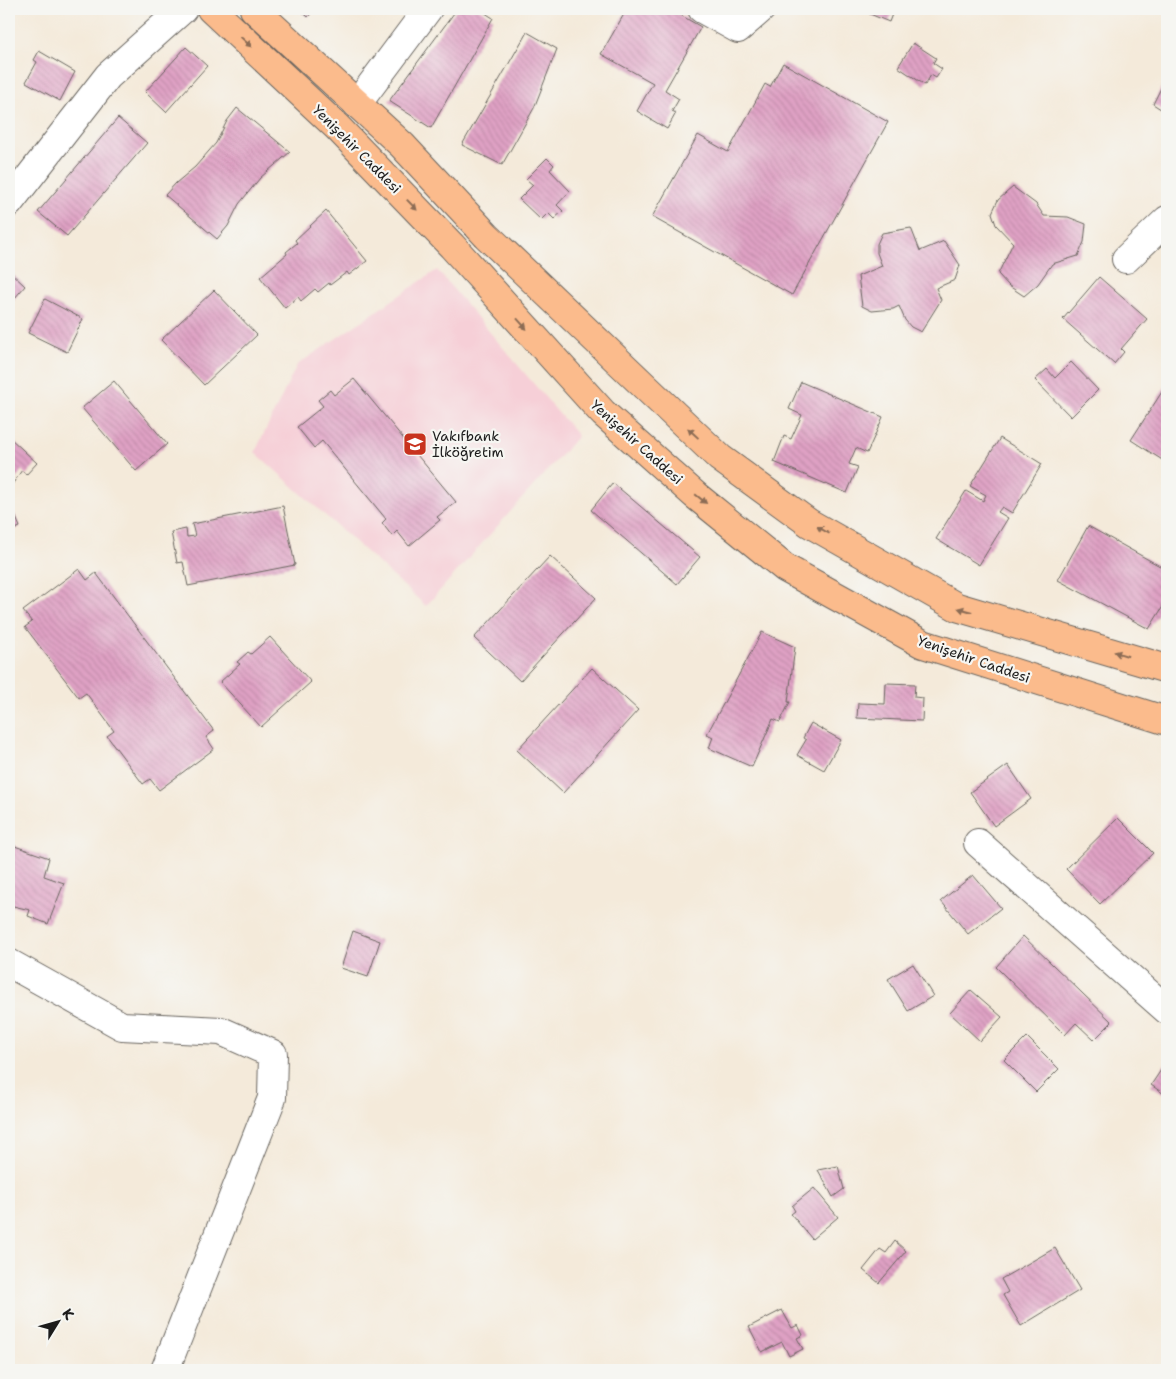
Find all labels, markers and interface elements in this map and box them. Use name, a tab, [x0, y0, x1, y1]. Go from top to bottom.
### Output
one-way arrow	[240, 36, 252, 48]
street label: Yenişehir Caddesi	[309, 101, 405, 197]
one-way arrow	[406, 199, 418, 211]
one-way arrow	[517, 318, 528, 331]
street label: Yenişehir Caddesi	[587, 396, 687, 488]
place label: Vakıfbank İlköğretim	[432, 427, 504, 461]
one-way arrow	[688, 427, 700, 439]
school or university icon: Vakıfbank İlköğretim	[402, 431, 428, 457]
one-way arrow	[694, 493, 707, 504]
one-way arrow	[816, 526, 829, 535]
one-way arrow	[957, 605, 972, 613]
street label: Yenişehir Caddesi	[915, 631, 1033, 687]
one-way arrow	[1113, 650, 1128, 658]
north arrow	[32, 1296, 82, 1346]
text: K	[58, 1305, 79, 1324]

